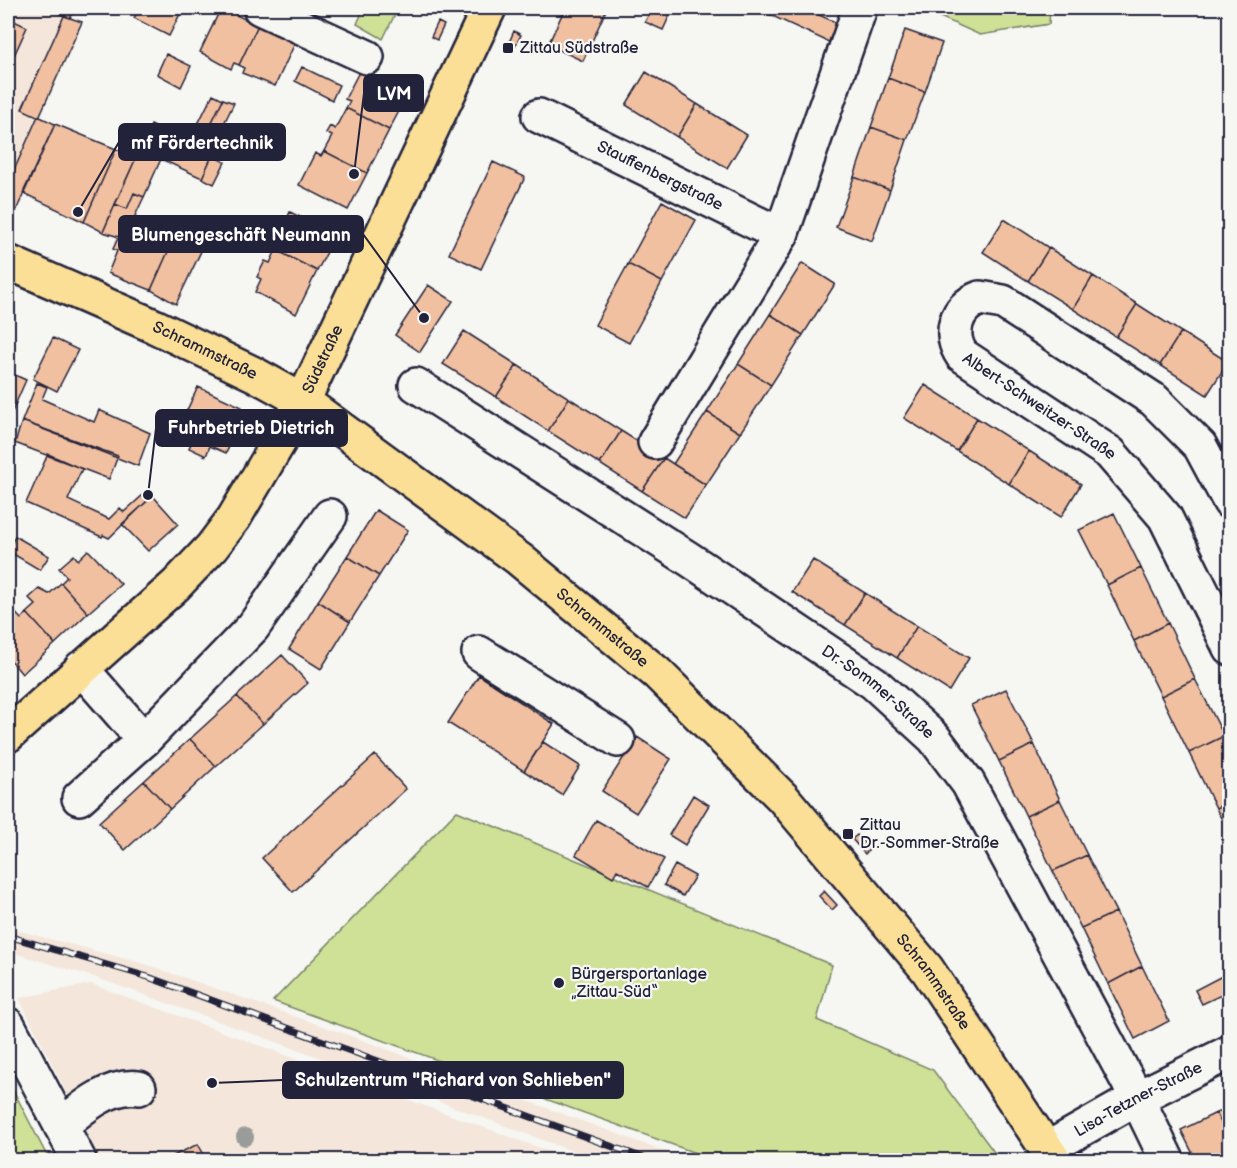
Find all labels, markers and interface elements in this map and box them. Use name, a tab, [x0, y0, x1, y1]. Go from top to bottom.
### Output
place label: Zittau Südstraße	[519, 39, 639, 58]
marker: Zittau Südstraße	[501, 41, 515, 55]
callout: LVM	[364, 75, 423, 111]
text: LVM	[376, 84, 412, 105]
callout: mf Fördertechnik	[119, 124, 285, 160]
text: mf Fördertechnik	[131, 133, 274, 154]
street label: Stauffenbergstraße	[594, 137, 727, 215]
callout: Blumengeschäft Neumann	[119, 216, 363, 252]
text: Blumengeschäft Neumann	[131, 225, 351, 246]
street label: Schrammstraße	[150, 317, 261, 384]
street label: Südstraße	[298, 321, 347, 397]
street label: Albert-Schweitzer-Straße	[959, 349, 1121, 464]
callout: Fuhrbetrieb Dietrich	[156, 410, 347, 446]
text: Fuhrbetrieb Dietrich	[168, 418, 334, 439]
street label: Schrammstraße	[552, 584, 653, 672]
street label: Dr.-Sommer-Straße	[818, 641, 938, 743]
place label: Zittau Dr.-Sommer-Straße	[859, 816, 999, 853]
marker: Zittau Dr.-Sommer-Straße	[841, 827, 855, 841]
street label: Schrammstraße	[892, 930, 974, 1034]
place label: Bürgersportanlage „Zittau-Süd“	[571, 965, 707, 1002]
marker: Bürgersportanlage „Zittau-Süd“	[552, 976, 566, 990]
street label: Lisa-Tetzner-Straße	[1071, 1058, 1206, 1141]
callout: Schulzentrum "Richard von Schlieben"	[283, 1062, 623, 1098]
text: Schulzentrum "Richard von Schlieben"	[295, 1070, 611, 1091]

